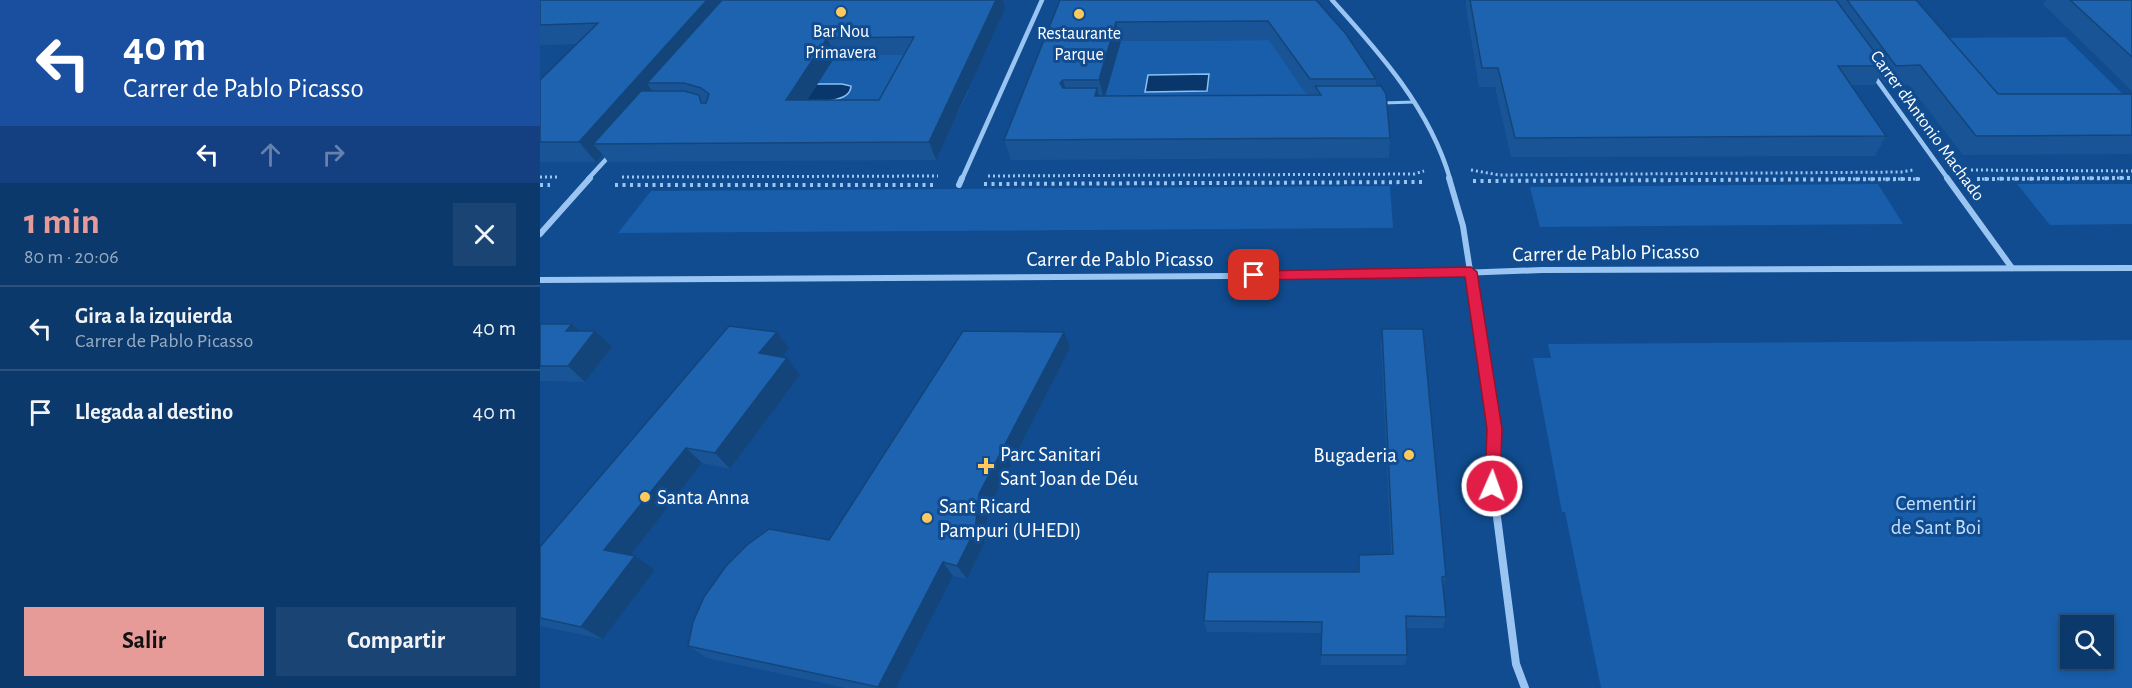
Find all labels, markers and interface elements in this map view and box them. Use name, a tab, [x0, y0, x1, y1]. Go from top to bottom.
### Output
marker: Bar Nou Primavera	[834, 5, 848, 19]
marker: Restaurante Parque	[1072, 7, 1086, 21]
place label: Bar Nou Primavera	[805, 23, 877, 62]
icon: left	[24, 24, 102, 102]
place label: Restaurante Parque	[1037, 25, 1121, 64]
text: 40 m	[123, 26, 206, 68]
street label: Carrer d'Antonio Machado	[1867, 48, 1988, 205]
text: Carrer de Pablo Picasso	[123, 75, 364, 102]
icon: left	[191, 138, 224, 171]
icon: ahead	[254, 138, 287, 171]
icon: right	[317, 138, 350, 171]
button: close	[453, 203, 516, 266]
text: 1 min	[24, 204, 100, 240]
street label: Carrer de Pablo Picasso	[1512, 241, 1700, 265]
text: 80 m · 20:06	[24, 247, 119, 267]
street label: Carrer de Pablo Picasso	[1026, 249, 1214, 270]
pin	[1228, 249, 1279, 300]
icon: arrive	[1237, 258, 1270, 291]
text: Gira a la izquierda	[75, 305, 233, 327]
icon: left	[24, 312, 57, 345]
text: 40 m	[473, 317, 516, 339]
text: Carrer de Pablo Picasso	[75, 331, 253, 351]
icon: arrive	[24, 396, 57, 429]
text: Llegada al destino	[75, 401, 233, 423]
text: 40 m	[473, 401, 516, 423]
place label: Parc Sanitari Sant Joan de Déu	[1000, 444, 1138, 489]
place label: Bugaderia	[1313, 445, 1397, 466]
marker: Bugaderia	[1402, 448, 1416, 462]
position arrow	[1460, 454, 1524, 518]
marker: Parc Sanitari Sant Joan de Déu	[977, 457, 995, 475]
place label: Santa Anna	[657, 487, 750, 508]
marker: Santa Anna	[638, 490, 652, 504]
park label: Cementiri de Sant Boi	[1891, 493, 1981, 538]
place label: Sant Ricard Pampuri (UHEDI)	[939, 496, 1082, 541]
marker: Sant Ricard Pampuri (UHEDI)	[920, 511, 934, 525]
button: Salir	[24, 607, 264, 676]
button: Compartir	[276, 607, 516, 676]
map controls	[2060, 615, 2114, 669]
button: search	[2060, 615, 2114, 669]

